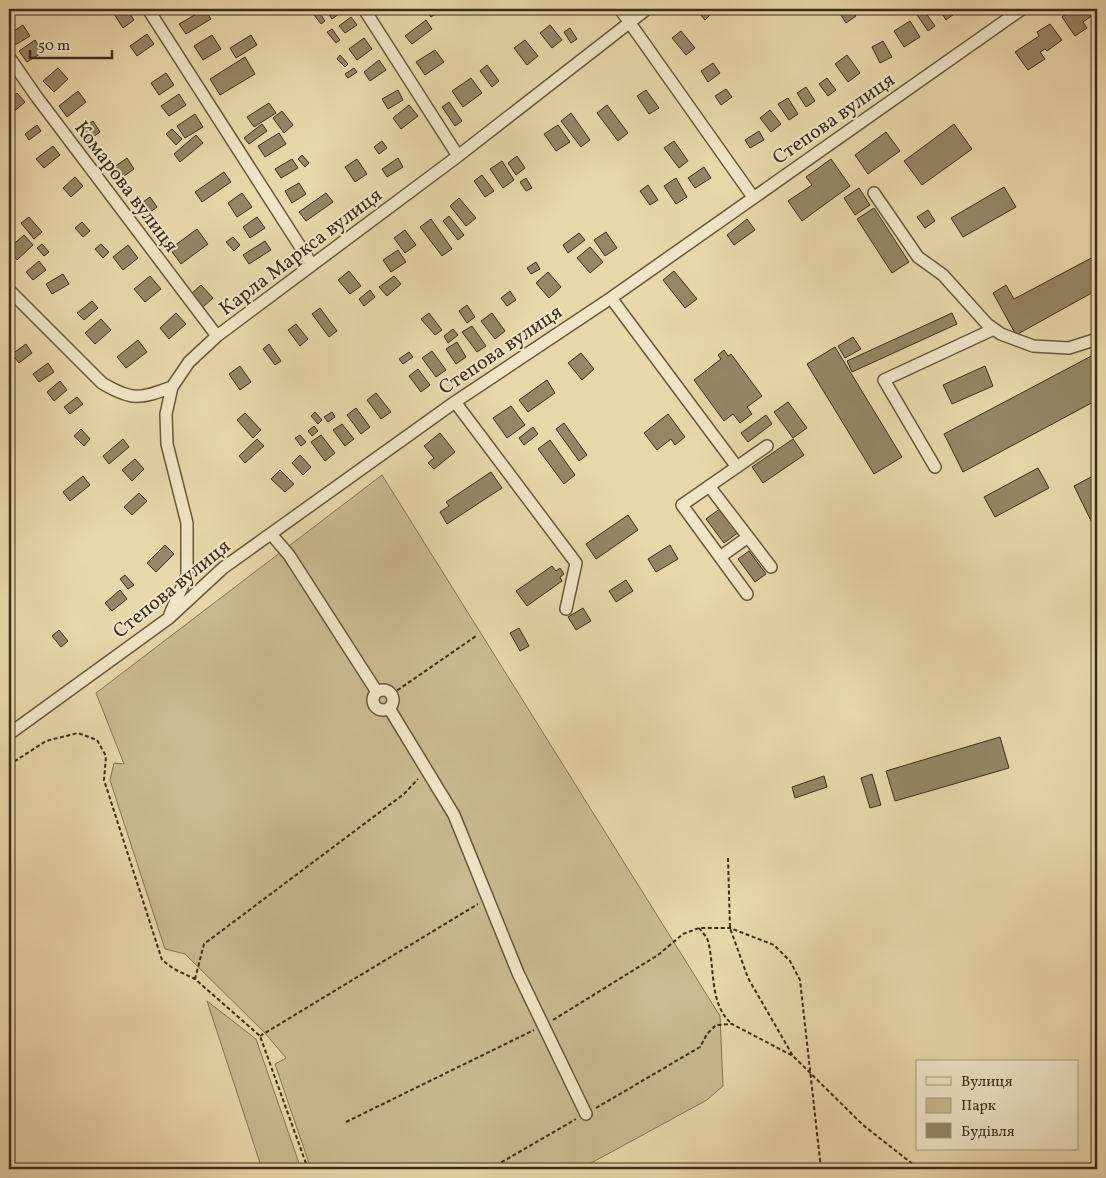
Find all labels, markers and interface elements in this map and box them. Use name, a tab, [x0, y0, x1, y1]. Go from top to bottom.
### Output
scale bar	[30, 28, 112, 60]
text: 50 m	[38, 36, 70, 57]
street label: Степова вулиця	[767, 67, 901, 172]
street label: Комарова вулиця	[67, 116, 184, 259]
street label: Карла Маркса вулиця	[214, 182, 388, 323]
street label: Степова вулиця	[434, 299, 569, 402]
street label: Степова вулиця	[108, 533, 237, 646]
legend	[916, 1060, 1078, 1150]
text: Вулиця	[961, 1072, 1013, 1093]
text: Парк	[961, 1096, 996, 1117]
text: Будівля	[961, 1122, 1015, 1143]

